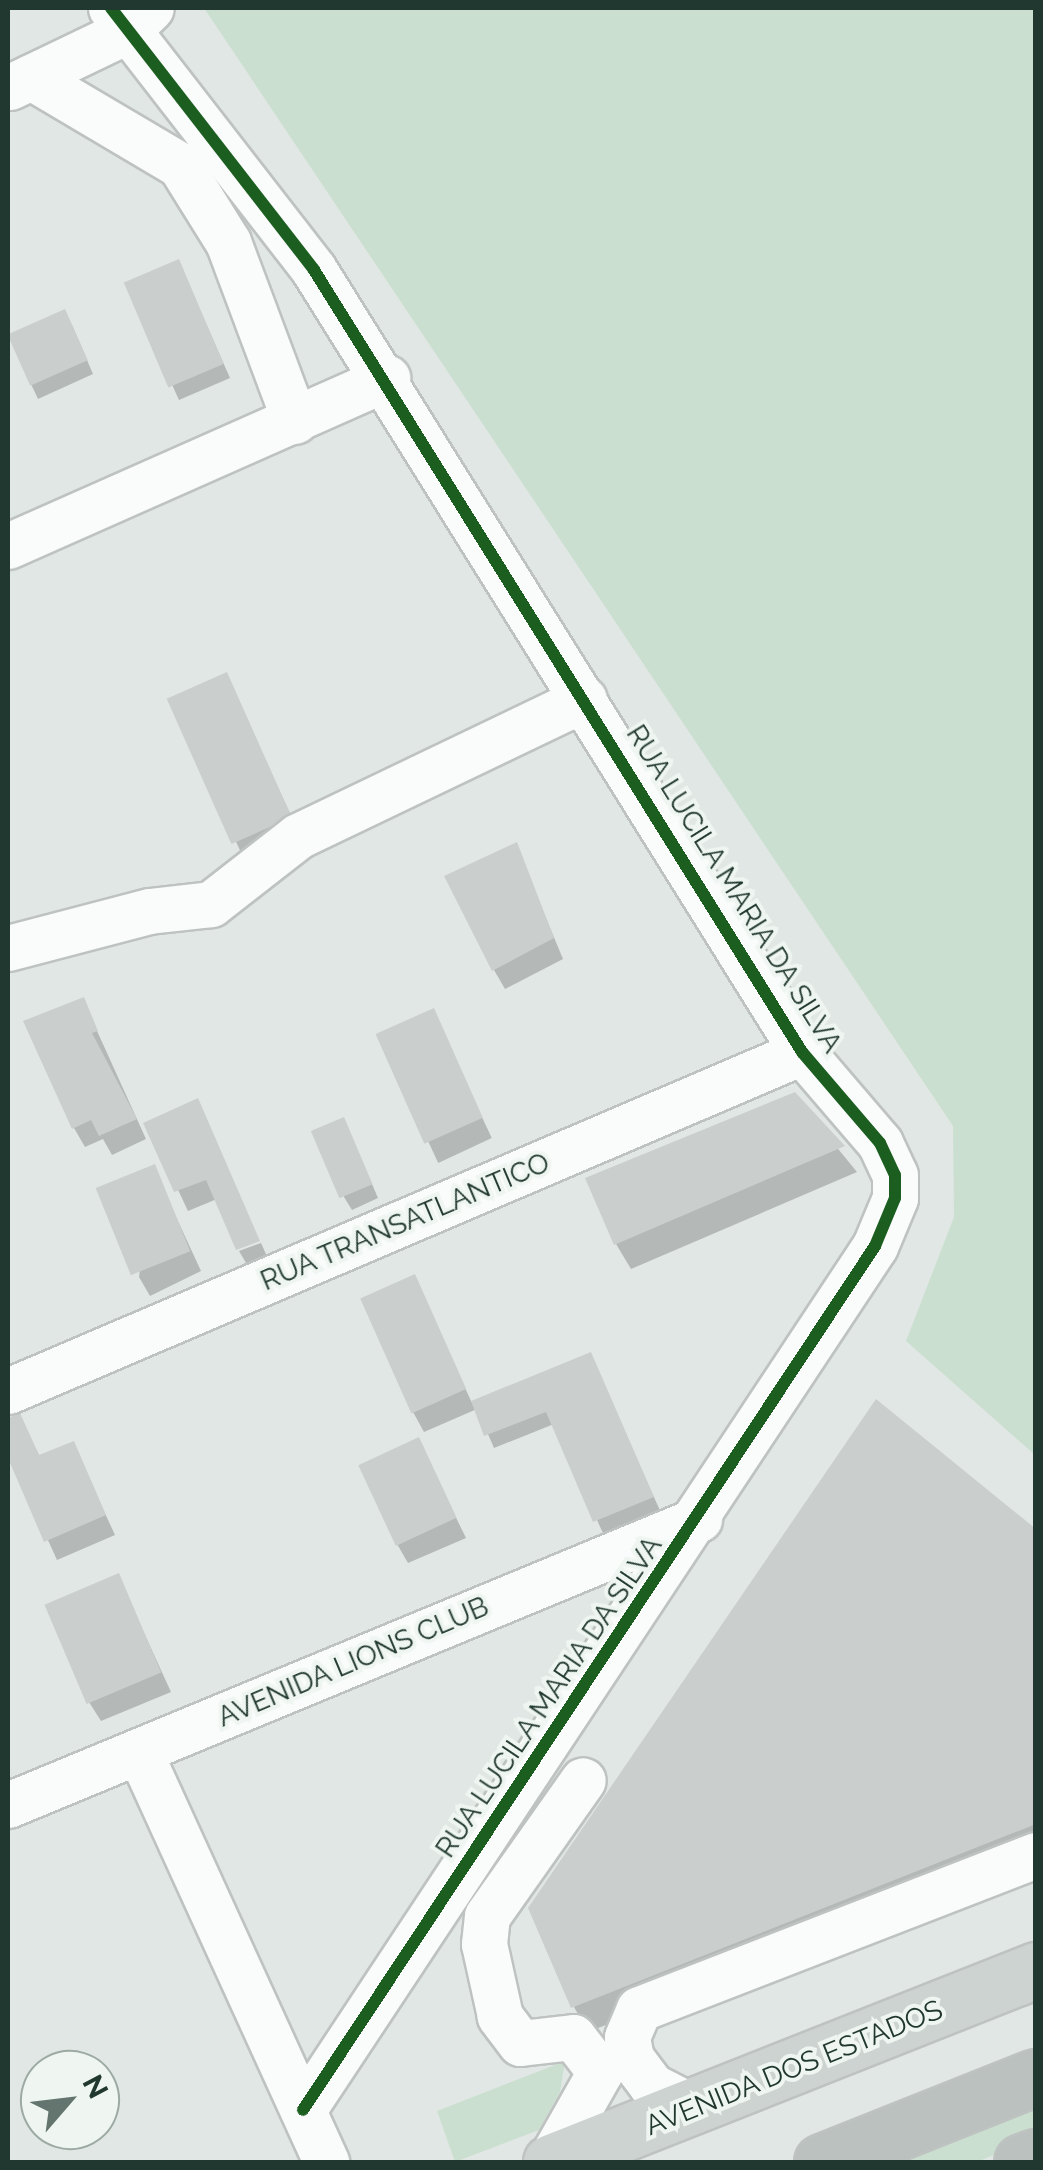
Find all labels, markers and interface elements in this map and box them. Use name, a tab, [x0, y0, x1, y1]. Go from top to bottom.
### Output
street label: RUA LUCILA MARIA DA SILVA	[618, 717, 850, 1061]
street label: RUA TRANSATLANTICO	[255, 1146, 555, 1298]
street label: RUA LUCILA MARIA DA SILVA	[428, 1529, 670, 1865]
street label: AVENIDA LIONS CLUB	[212, 1590, 494, 1734]
street label: AVENIDA DOS ESTADOS	[640, 1993, 948, 2143]
north arrow	[20, 2050, 120, 2150]
text: N	[76, 2069, 115, 2104]

